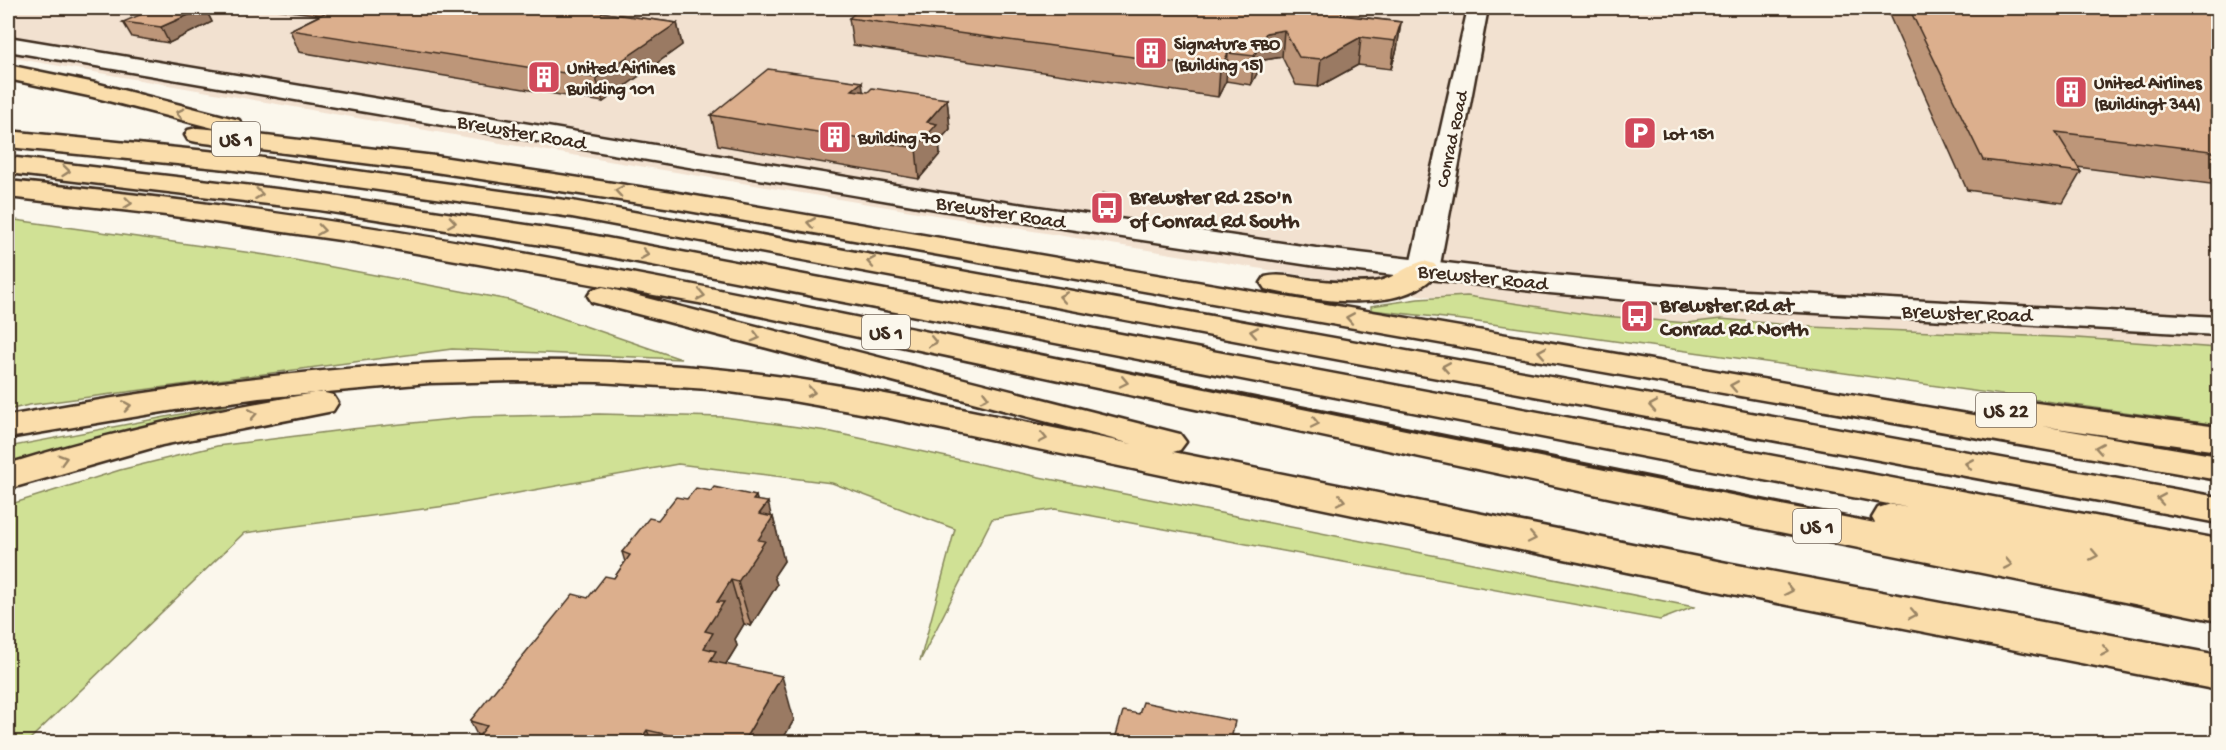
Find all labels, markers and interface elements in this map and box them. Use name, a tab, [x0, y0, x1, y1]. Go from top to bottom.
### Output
building icon: Signature FBO (Building 15)	[1133, 35, 1169, 71]
place label: Signature FBO (Building 15)	[1174, 35, 1280, 77]
building icon: United Airlines Building 101	[526, 59, 562, 95]
place label: United Airlines Building 101	[566, 59, 676, 101]
building icon: United Airlines (Buildingt 344)	[2053, 74, 2089, 110]
place label: United Airlines (Buildingt 344)	[2094, 74, 2203, 116]
street label: Conrad Road	[1433, 88, 1474, 190]
one-way arrow	[176, 108, 186, 120]
street label: Brewster Road	[454, 111, 590, 158]
parking icon: Lot 151	[1622, 115, 1658, 151]
building icon: Building 70	[817, 119, 853, 155]
road number: US 1	[212, 122, 260, 156]
place label: Lot 151	[1663, 125, 1715, 146]
place label: Building 70	[857, 129, 941, 150]
one-way arrow	[61, 164, 70, 177]
one-way arrow	[614, 185, 623, 197]
place label: Brewster Rd 250'n of Conrad Rd South	[1129, 187, 1300, 236]
one-way arrow	[255, 188, 264, 200]
bus stop icon: Brewster Rd 250'n of Conrad Rd South	[1089, 190, 1125, 226]
street label: Brewster Road	[933, 192, 1069, 237]
one-way arrow	[124, 196, 133, 209]
one-way arrow	[448, 215, 457, 227]
one-way arrow	[806, 217, 816, 230]
one-way arrow	[317, 223, 326, 235]
one-way arrow	[639, 247, 649, 260]
one-way arrow	[866, 256, 876, 269]
street label: Brewster Road	[1415, 260, 1551, 299]
one-way arrow	[695, 288, 705, 301]
one-way arrow	[1058, 291, 1068, 304]
place label: Brewster Rd at Conrad Rd North	[1659, 295, 1810, 344]
bus stop icon: Brewster Rd at Conrad Rd North	[1619, 298, 1655, 334]
street label: Brewster Road	[1900, 301, 2034, 330]
one-way arrow	[1346, 312, 1356, 325]
road number: US 1	[862, 315, 910, 349]
one-way arrow	[1250, 326, 1260, 339]
one-way arrow	[751, 329, 761, 342]
one-way arrow	[928, 335, 938, 348]
one-way arrow	[1538, 346, 1548, 359]
one-way arrow	[1442, 362, 1451, 374]
one-way arrow	[1118, 375, 1128, 388]
one-way arrow	[1730, 380, 1740, 393]
one-way arrow	[805, 385, 815, 398]
one-way arrow	[980, 389, 990, 402]
road number: US 22	[1976, 393, 2036, 427]
one-way arrow	[1649, 400, 1658, 412]
one-way arrow	[123, 401, 132, 413]
one-way arrow	[248, 409, 258, 421]
one-way arrow	[1309, 415, 1319, 428]
one-way arrow	[1038, 431, 1048, 444]
one-way arrow	[2094, 442, 2104, 455]
one-way arrow	[57, 454, 68, 466]
one-way arrow	[1965, 458, 1975, 471]
one-way arrow	[1336, 492, 1346, 505]
one-way arrow	[2156, 493, 2166, 506]
road number: US 1	[1793, 509, 1841, 543]
one-way arrow	[1527, 531, 1537, 544]
one-way arrow	[2089, 548, 2099, 561]
one-way arrow	[2003, 557, 2013, 570]
one-way arrow	[1784, 583, 1794, 596]
one-way arrow	[1908, 607, 1918, 620]
one-way arrow	[2099, 644, 2109, 657]

